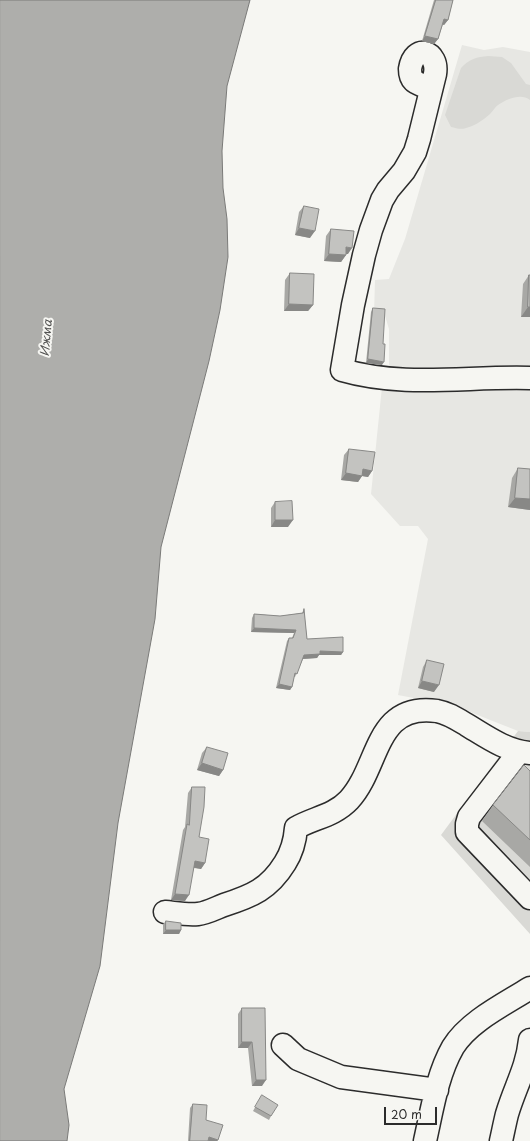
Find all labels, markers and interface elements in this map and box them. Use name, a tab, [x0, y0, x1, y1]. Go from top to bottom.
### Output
water label: Ижма	[38, 319, 56, 357]
scale bar	[386, 1099, 439, 1125]
text: 20 m	[391, 1105, 422, 1123]

